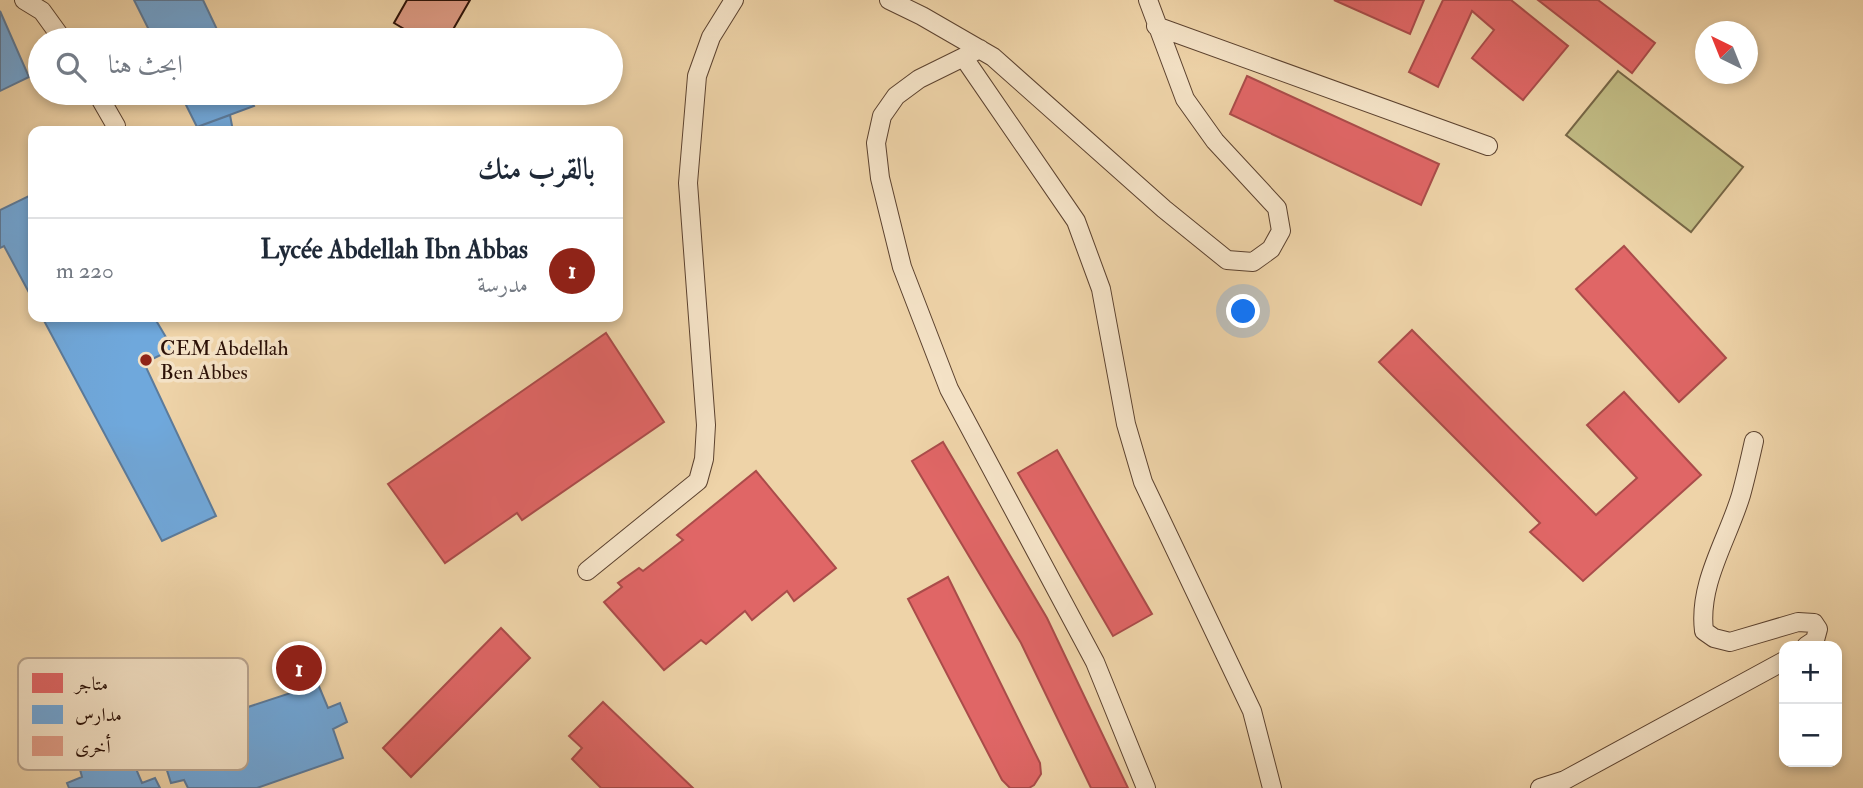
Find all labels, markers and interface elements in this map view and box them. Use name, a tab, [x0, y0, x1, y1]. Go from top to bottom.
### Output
north arrow	[1695, 21, 1758, 84]
search box	[28, 28, 623, 105]
icon: search	[52, 48, 90, 86]
text: ابحث هنا	[108, 49, 183, 81]
text: بالقرب منك	[478, 151, 595, 188]
text: Lycée Abdellah Ibn Abbas	[260, 234, 528, 266]
text: 220 m	[56, 256, 114, 285]
text: 1	[568, 256, 576, 285]
text: مدرسة	[477, 270, 528, 299]
your location	[1226, 294, 1260, 328]
place label: CEM Abdellah Ben Abbes	[160, 335, 288, 386]
marker: CEM Abdellah Ben Abbes	[138, 352, 154, 368]
map controls	[1779, 641, 1842, 767]
button: +	[1779, 641, 1842, 704]
pin: 1	[276, 642, 322, 694]
legend	[18, 658, 248, 770]
text: متاجر	[73, 672, 108, 696]
text: مدارس	[75, 703, 122, 727]
button: −	[1779, 704, 1842, 767]
text: أخرى	[75, 734, 111, 759]

